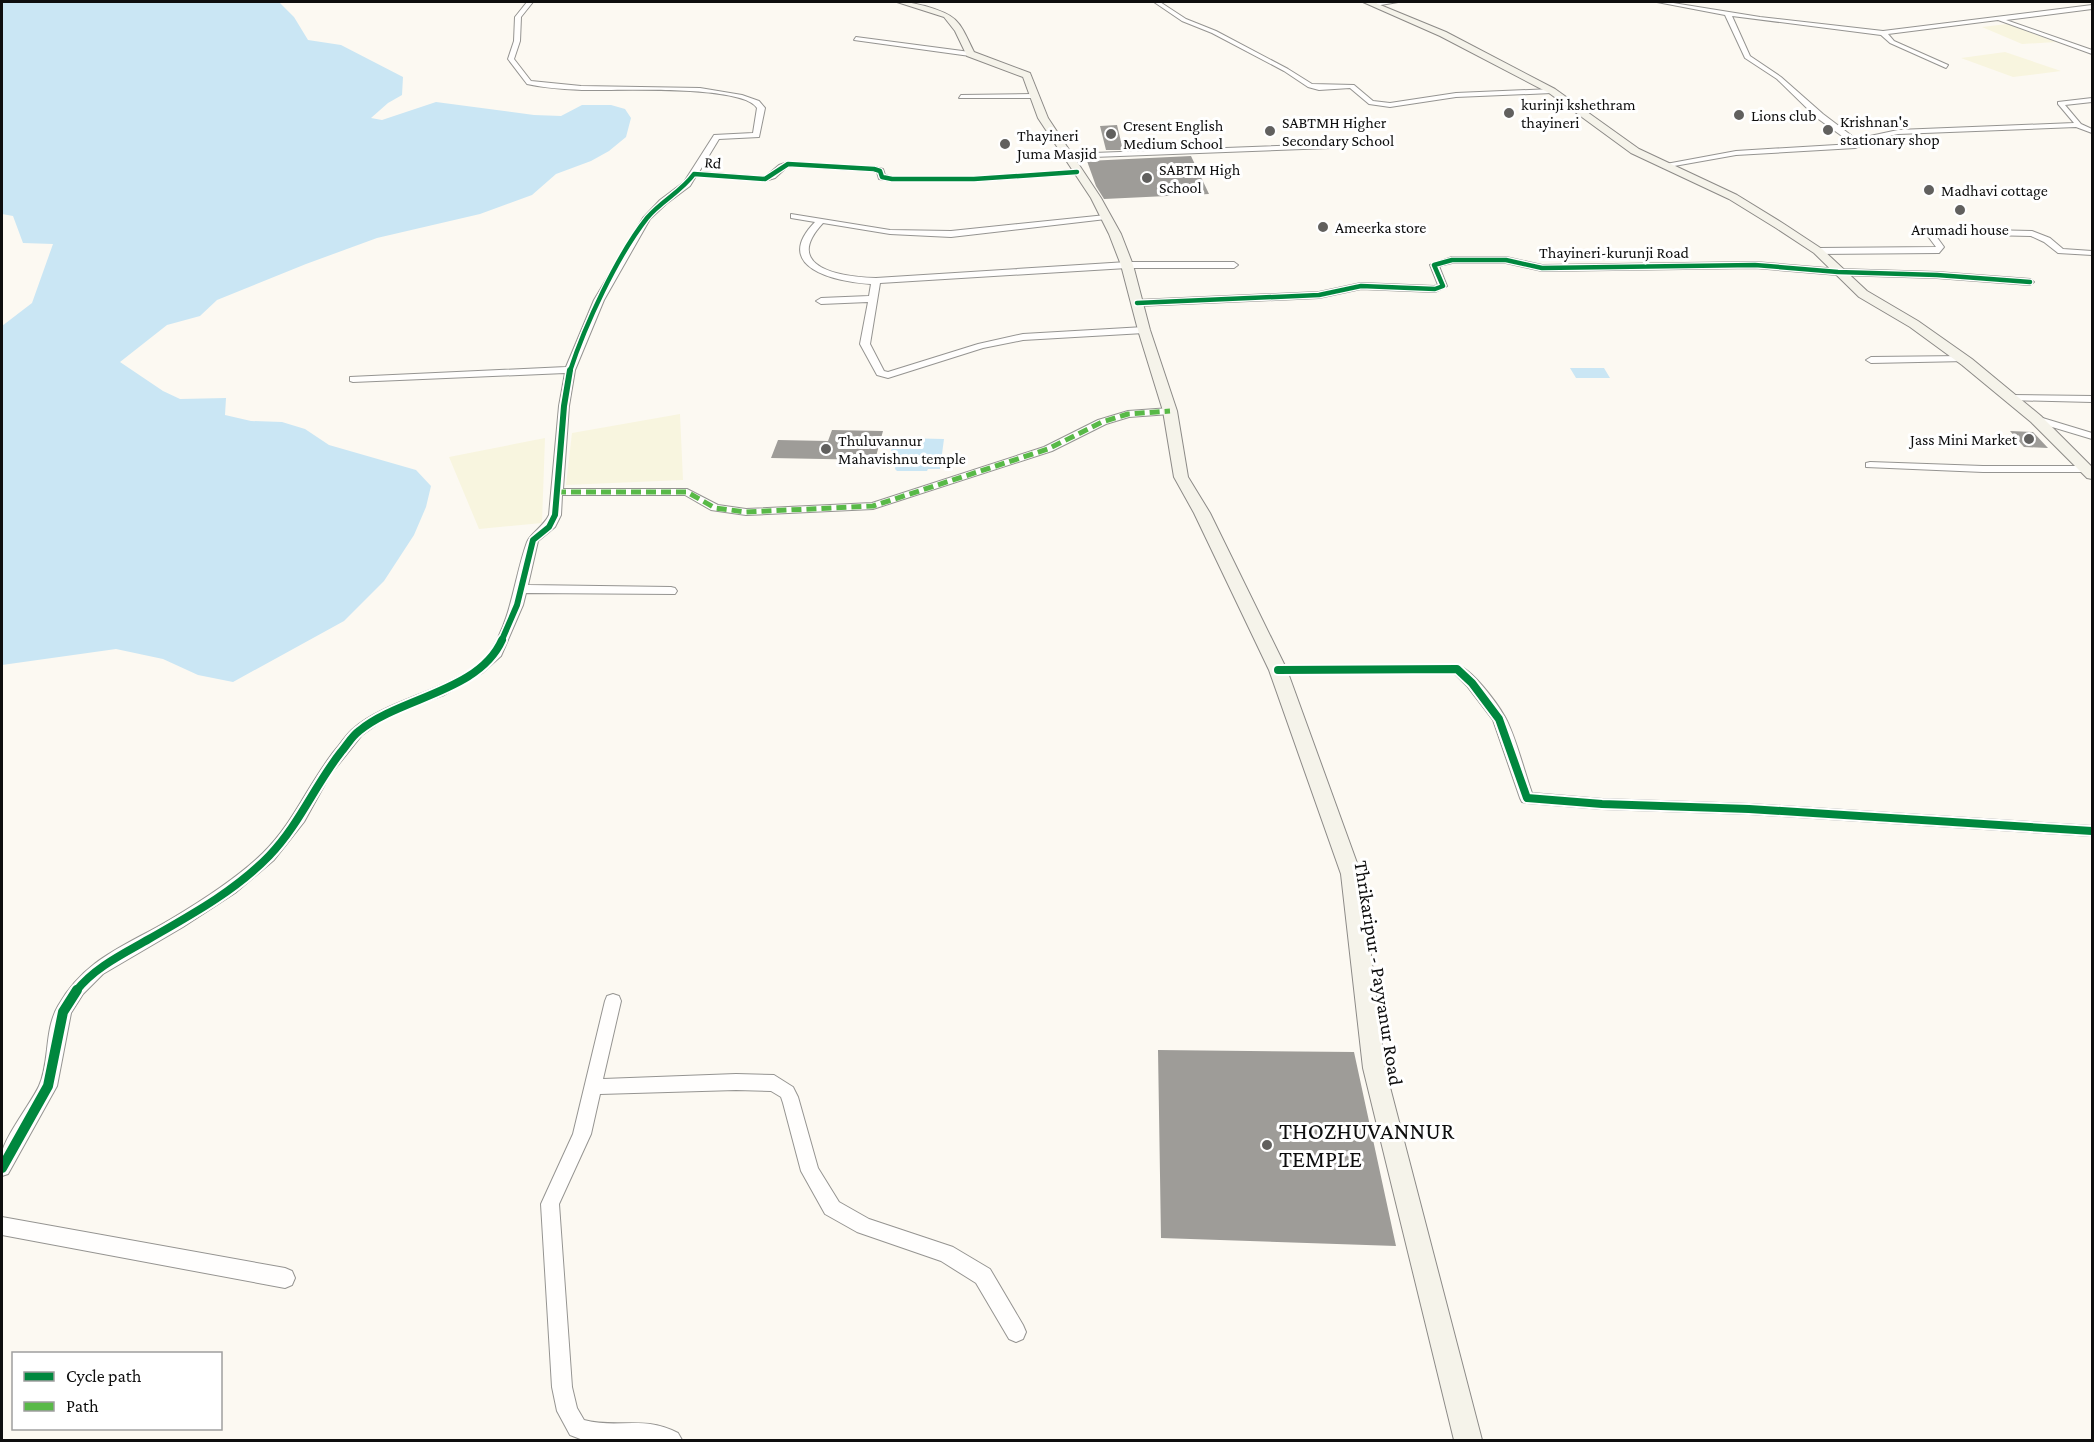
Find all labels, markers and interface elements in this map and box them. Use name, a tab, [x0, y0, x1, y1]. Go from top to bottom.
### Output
place label: kurinji kshethram thayineri	[1521, 96, 1636, 132]
marker: kurinji kshethram thayineri	[1502, 106, 1516, 120]
place label: Lions club	[1751, 107, 1816, 124]
marker: Lions club	[1732, 108, 1746, 122]
place label: Krishnan's stationary shop	[1840, 113, 1940, 149]
place label: SABTMH Higher Secondary School	[1282, 114, 1394, 150]
place label: Cresent English Medium School	[1123, 117, 1224, 152]
marker: Krishnan's stationary shop	[1821, 123, 1835, 137]
marker: SABTMH Higher Secondary School	[1263, 124, 1277, 138]
place label: Thayineri Juma Masjid	[1015, 127, 1098, 163]
marker: Cresent English Medium School	[1104, 127, 1118, 141]
marker: Thayineri Juma Masjid	[998, 137, 1012, 151]
street label: Rd	[704, 153, 723, 172]
place label: SABTM High School	[1159, 161, 1241, 196]
marker: SABTM High School	[1140, 171, 1154, 185]
place label: Madhavi cottage	[1941, 182, 2048, 200]
marker: Madhavi cottage	[1922, 183, 1936, 197]
marker: Arumadi house	[1953, 203, 1967, 217]
place label: Ameerka store	[1335, 219, 1426, 236]
marker: Ameerka store	[1316, 220, 1330, 234]
place label: Arumadi house	[1911, 221, 2009, 238]
street label: Thayineri-kurunji Road	[1539, 244, 1690, 262]
place label: Jass Mini Market	[1908, 431, 2018, 449]
place label: Thuluvannur Mahavishnu temple	[838, 432, 966, 468]
marker: Jass Mini Market	[2022, 432, 2036, 446]
marker: Thuluvannur Mahavishnu temple	[819, 442, 833, 456]
street label: Thrikaripur - Payyanur Road	[1349, 859, 1408, 1088]
place label: THOZHUVANNUR TEMPLE	[1279, 1117, 1455, 1172]
marker: THOZHUVANNUR TEMPLE	[1260, 1138, 1274, 1152]
legend	[12, 1352, 222, 1430]
text: Cycle path	[66, 1366, 142, 1386]
text: Path	[66, 1396, 99, 1416]

